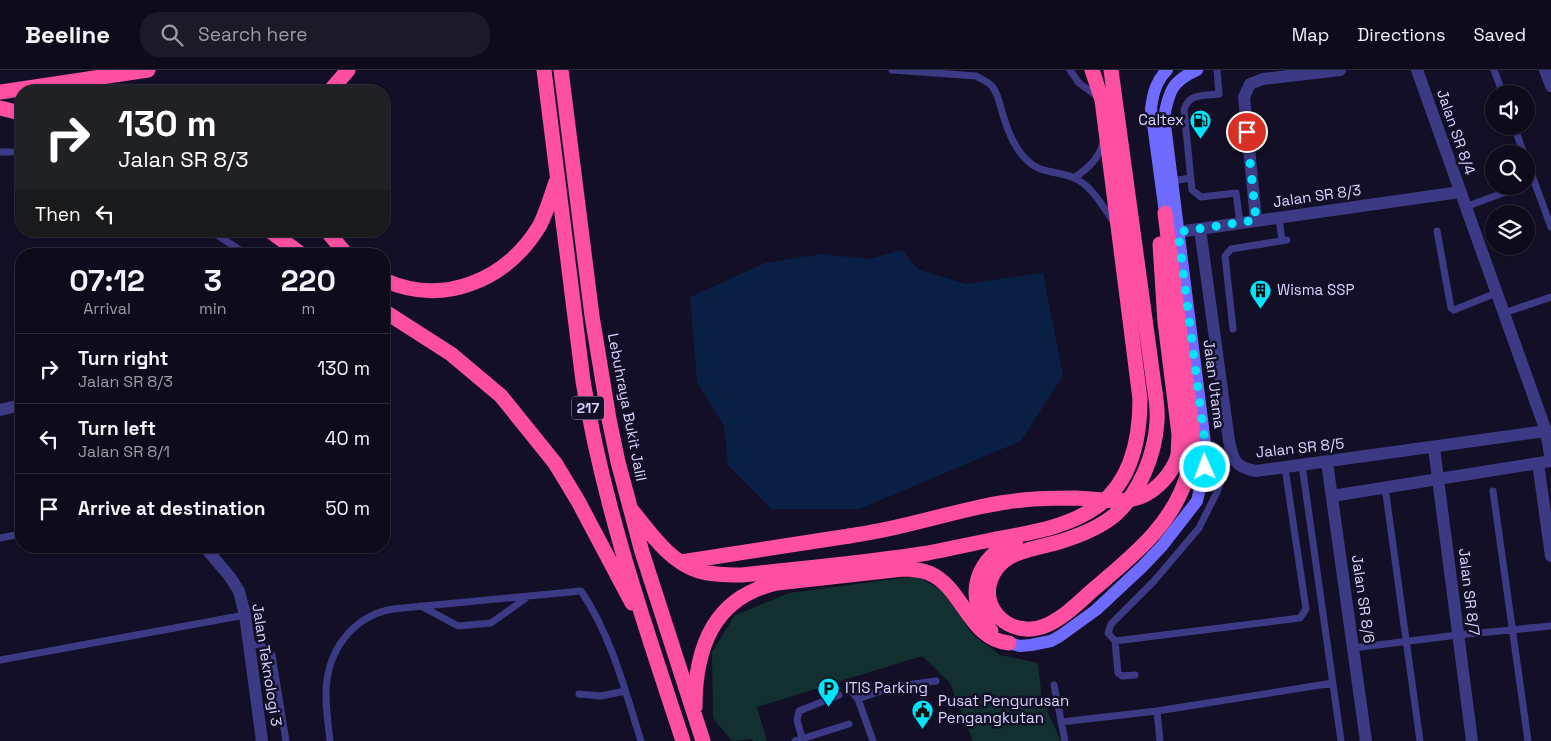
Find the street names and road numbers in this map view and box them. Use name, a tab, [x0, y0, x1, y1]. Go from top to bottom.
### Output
street label: Jalan SR 8/4	[1433, 87, 1480, 177]
street label: Jalan SR 8/3	[1272, 180, 1362, 211]
street label: Lebuhraya Bukit Jalil	[604, 331, 651, 483]
street label: Jalan Utama	[1200, 338, 1229, 430]
road number: 217	[572, 396, 604, 419]
street label: Jalan SR 8/5	[1255, 433, 1345, 462]
street label: Jalan SR 8/7	[1455, 547, 1484, 637]
street label: Jalan SR 8/6	[1348, 553, 1379, 644]
street label: Jalan Teknologi 3	[248, 602, 287, 728]

